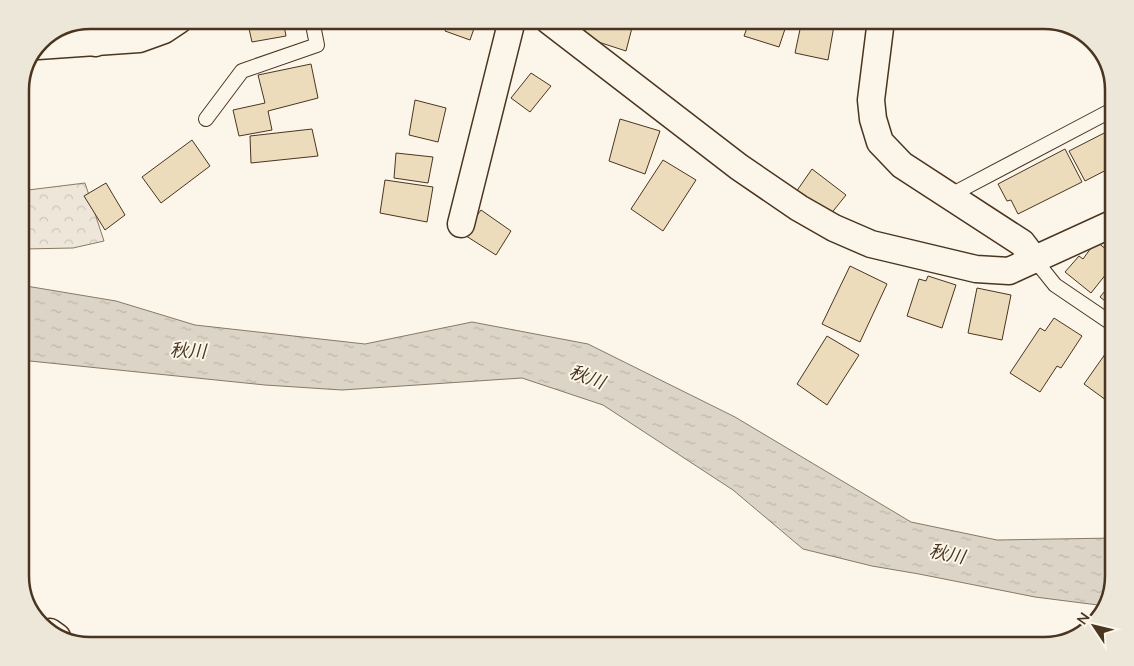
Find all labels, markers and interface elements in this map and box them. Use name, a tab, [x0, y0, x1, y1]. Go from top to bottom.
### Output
water label: 秋川	[170, 338, 208, 362]
water label: 秋川	[567, 360, 610, 393]
water label: 秋川	[927, 539, 969, 568]
north arrow	[1069, 601, 1119, 651]
text: N	[1073, 609, 1093, 628]

